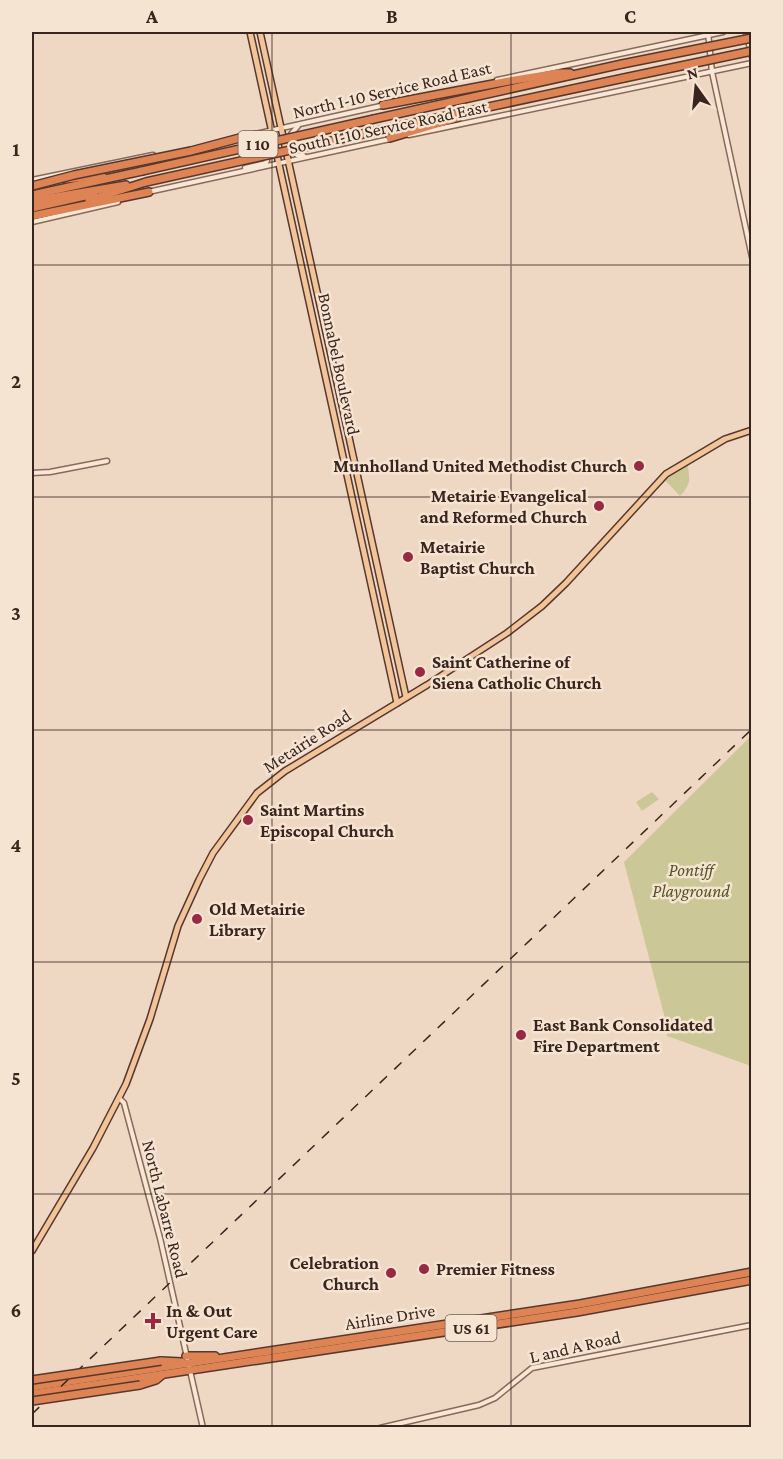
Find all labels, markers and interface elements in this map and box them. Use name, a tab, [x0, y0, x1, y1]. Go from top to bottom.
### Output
text: A	[145, 5, 159, 27]
text: B	[386, 5, 398, 27]
text: C	[624, 5, 636, 27]
street label: North I-10 Service Road East	[291, 57, 494, 123]
north arrow	[666, 57, 726, 117]
text: N	[685, 63, 700, 83]
street label: South I-10 Service Road East	[287, 96, 490, 158]
road number: I 10	[238, 131, 278, 157]
text: 1	[12, 138, 20, 160]
street label: Bonnabel Boulevard	[314, 291, 364, 437]
text: 2	[11, 370, 21, 392]
place label: Munholland United Methodist Church	[333, 456, 628, 476]
marker: Munholland United Methodist Church	[632, 459, 646, 473]
place label: Metairie Evangelical and Reformed Church	[420, 486, 588, 527]
marker: Metairie Evangelical and Reformed Church	[592, 499, 606, 513]
place label: Metairie Baptist Church	[420, 537, 535, 578]
marker: Metairie Baptist Church	[401, 550, 415, 564]
text: 3	[11, 602, 21, 624]
place label: Saint Catherine of Siena Catholic Church	[432, 652, 602, 693]
marker: Saint Catherine of Siena Catholic Church	[413, 665, 427, 679]
street label: Metairie Road	[259, 705, 355, 777]
place label: Saint Martins Episcopal Church	[260, 800, 395, 841]
marker: Saint Martins Episcopal Church	[241, 813, 255, 827]
text: 4	[11, 834, 22, 856]
park label: Pontiff Playground	[652, 860, 730, 901]
place label: Old Metairie Library	[209, 899, 305, 940]
marker: Old Metairie Library	[190, 912, 204, 926]
place label: East Bank Consolidated Fire Department	[533, 1015, 713, 1056]
marker: East Bank Consolidated Fire Department	[514, 1028, 528, 1042]
text: 5	[11, 1067, 21, 1089]
street label: North Labarre Road	[138, 1138, 192, 1280]
place label: Celebration Church	[289, 1253, 380, 1294]
place label: Premier Fitness	[436, 1259, 555, 1279]
marker: Premier Fitness	[417, 1262, 431, 1276]
marker: Celebration Church	[384, 1266, 398, 1280]
text: 6	[11, 1299, 21, 1321]
street label: Airline Drive	[344, 1300, 436, 1334]
place label: In & Out Urgent Care	[166, 1301, 258, 1342]
marker: In & Out Urgent Care	[144, 1312, 162, 1330]
road number: US 61	[446, 1315, 496, 1341]
street label: L and A Road	[527, 1327, 623, 1367]

